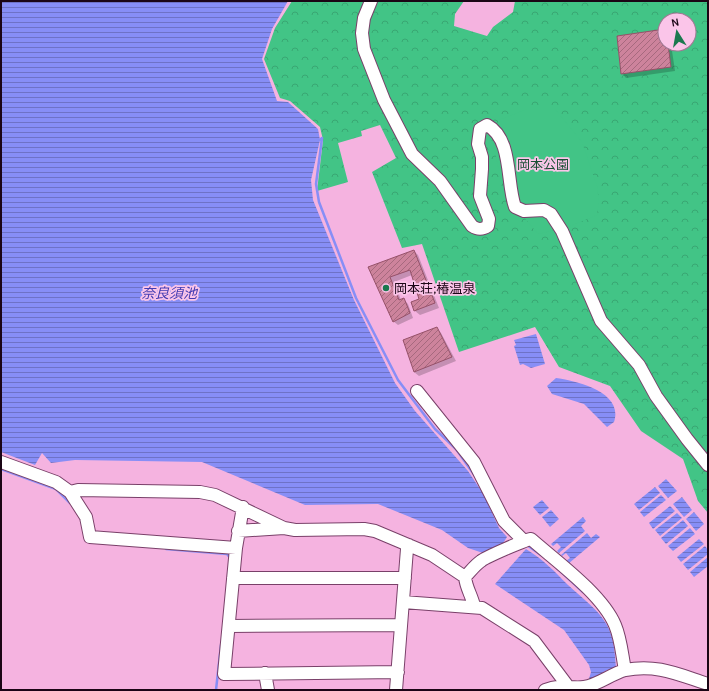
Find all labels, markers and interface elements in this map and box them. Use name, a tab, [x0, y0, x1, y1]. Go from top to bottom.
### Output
north arrow	[657, 12, 697, 52]
text: N	[670, 16, 680, 30]
park label: 岡本公園	[517, 157, 569, 172]
place label: 岡本荘;椿温泉	[394, 281, 475, 296]
marker: 岡本荘;椿温泉	[381, 283, 391, 293]
water label: 奈良須池	[141, 285, 199, 302]

